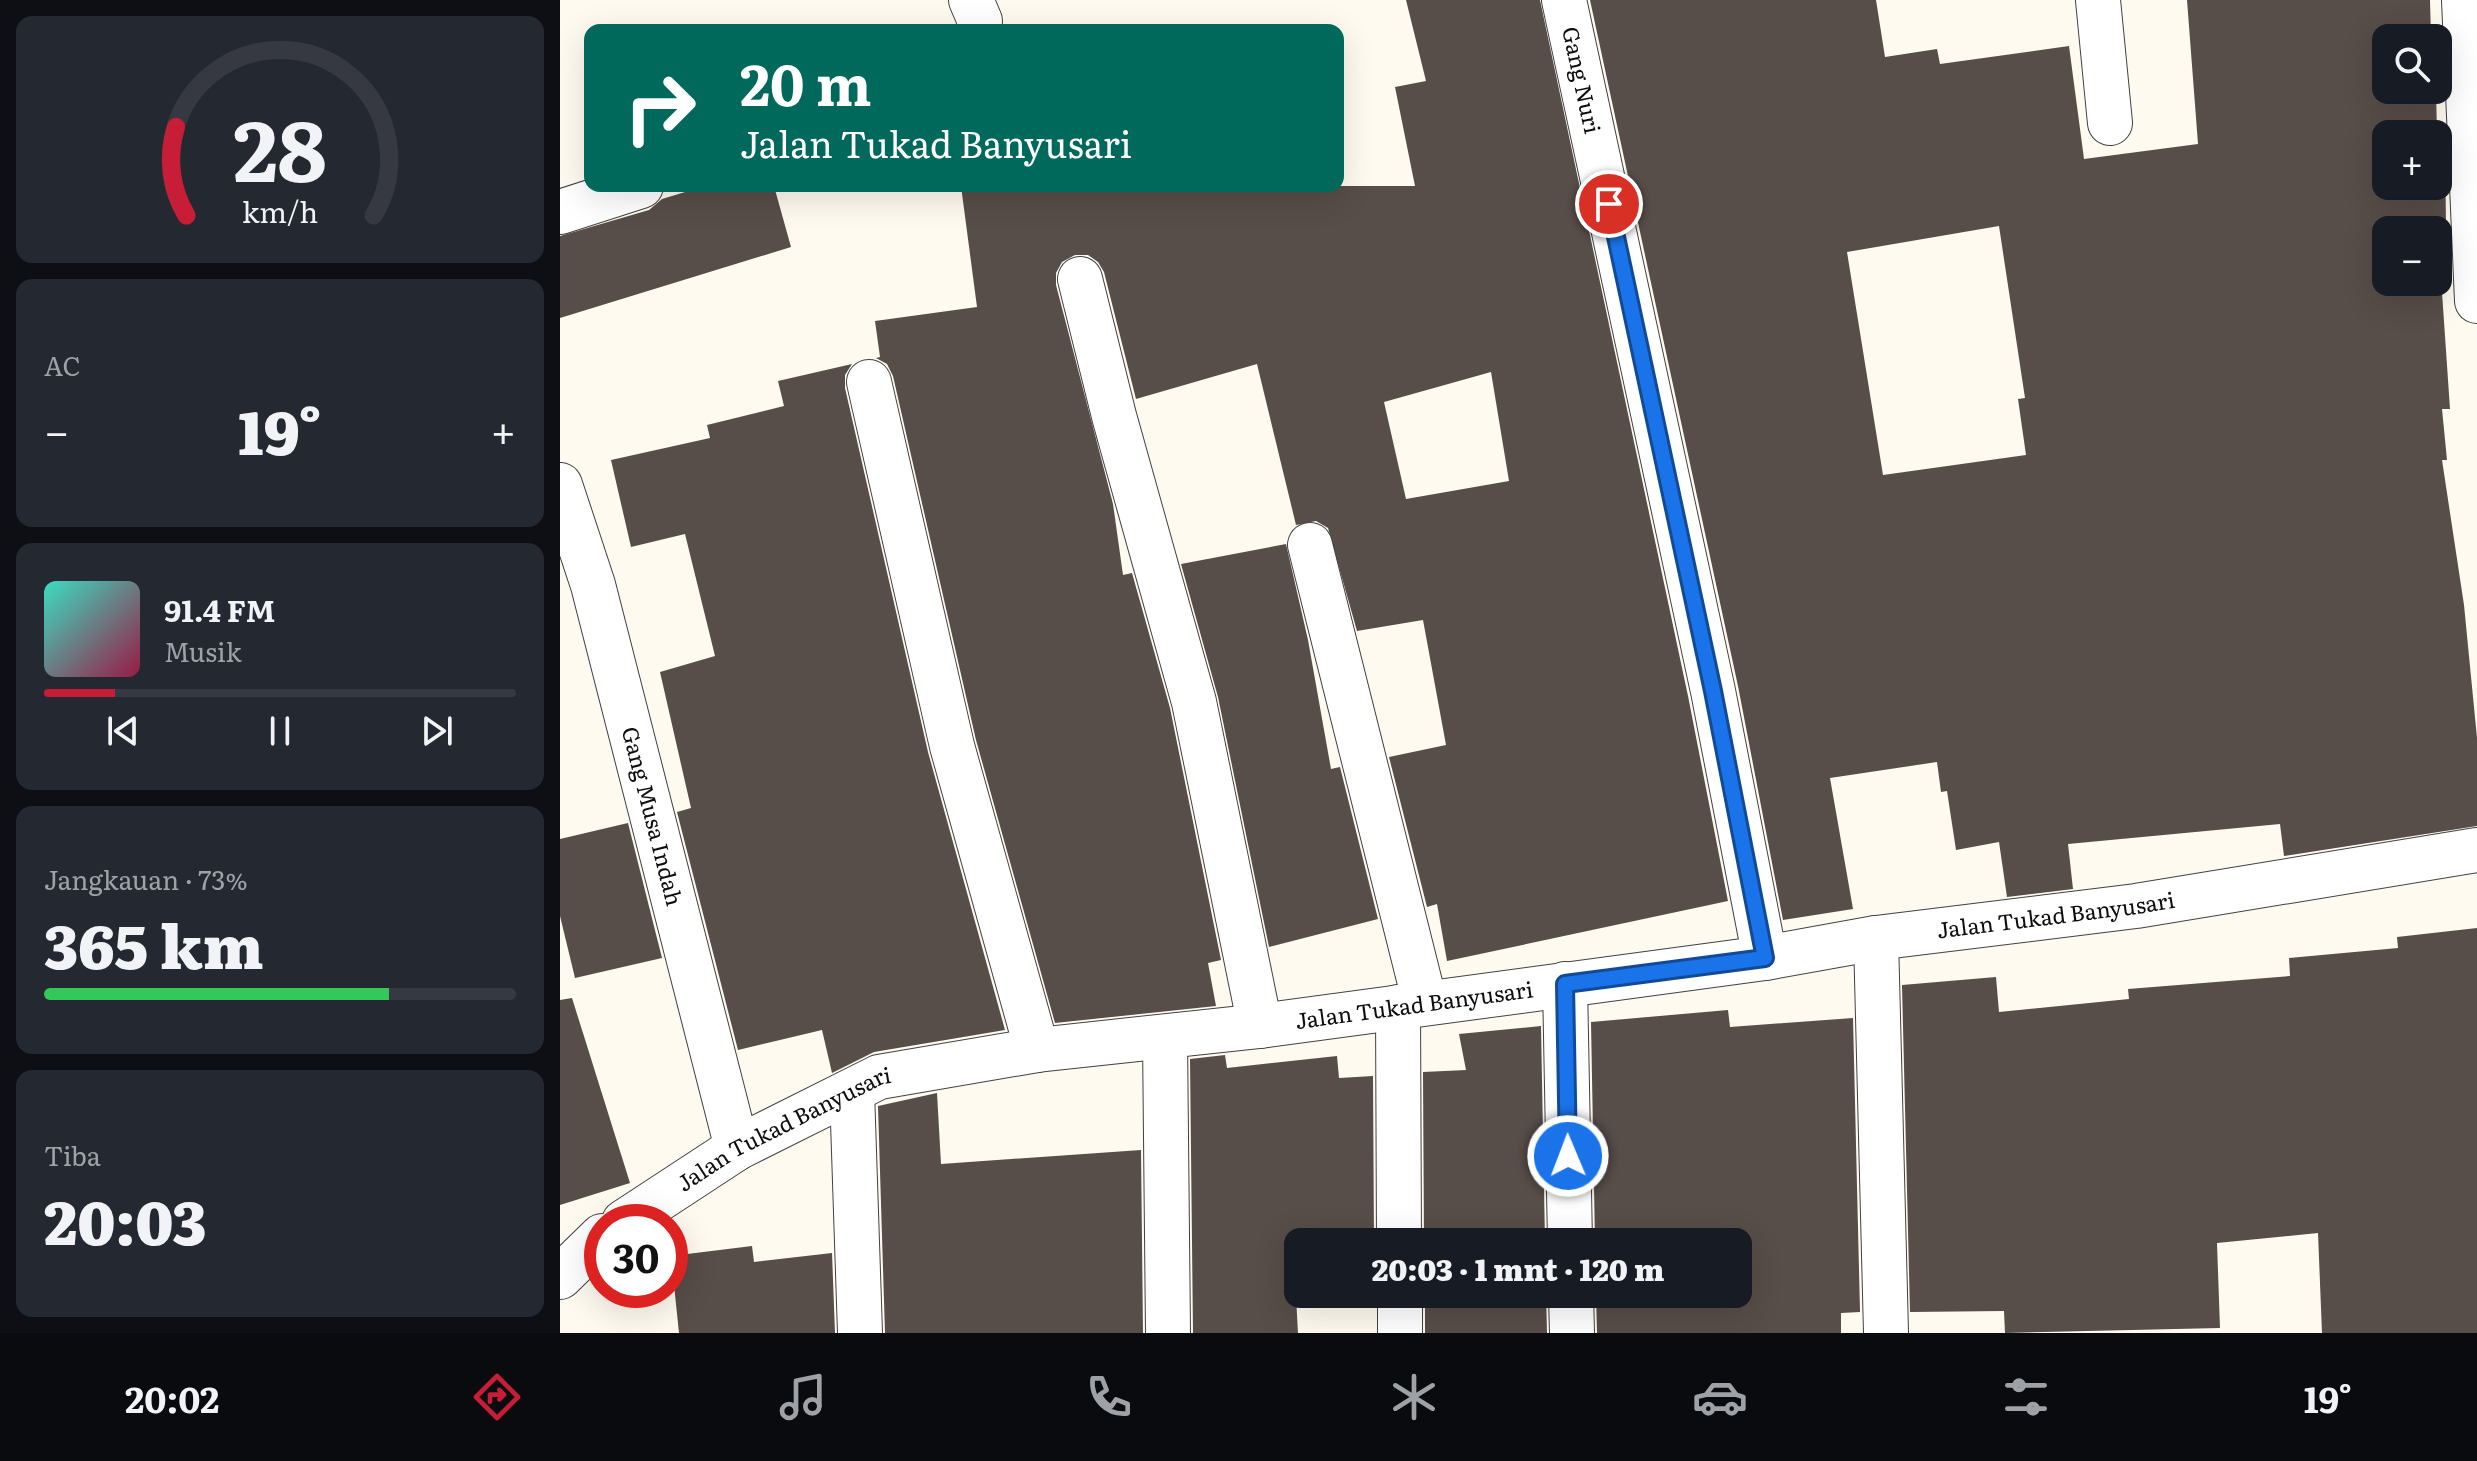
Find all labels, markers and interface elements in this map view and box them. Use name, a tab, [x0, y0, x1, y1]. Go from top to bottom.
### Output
street label: Gang Nuri	[1555, 23, 1610, 136]
map controls	[2372, 24, 2452, 296]
button: search	[2372, 24, 2452, 104]
text: 20 m	[740, 40, 872, 123]
icon: right	[608, 56, 712, 160]
text: 28	[233, 83, 327, 207]
text: Jalan Tukad Banyusari	[740, 116, 1132, 169]
button: +	[2372, 120, 2452, 200]
pin	[1575, 170, 1643, 238]
icon: arrive	[1587, 182, 1631, 226]
text: km/h	[242, 189, 318, 232]
button: −	[2372, 216, 2452, 296]
text: AC	[44, 345, 81, 384]
text: 19°	[238, 384, 322, 473]
text: −	[44, 396, 70, 462]
text: +	[490, 396, 516, 462]
text: 91.4 FM	[164, 587, 275, 631]
text: Musik	[164, 631, 242, 670]
icon: previous	[101, 709, 145, 753]
icon: pause	[258, 709, 302, 753]
icon: next	[415, 709, 459, 753]
street label: Gang Musa Indah	[615, 723, 692, 909]
text: Jangkauan · 73%	[44, 859, 248, 898]
street label: Jalan Tukad Banyusari	[1935, 882, 2177, 945]
text: 365 km	[44, 898, 263, 987]
street label: Jalan Tukad Banyusari	[1293, 971, 1535, 1036]
street label: Jalan Tukad Banyusari	[670, 1057, 893, 1198]
position arrow	[1526, 1114, 1610, 1198]
text: Tiba	[44, 1135, 101, 1174]
text: 20:03	[44, 1174, 206, 1263]
speed limit sign: 30	[584, 1204, 688, 1308]
text: 20:03 · 1 mnt · 120 m	[1372, 1246, 1664, 1290]
icon: directions	[469, 1369, 525, 1425]
icon: music	[775, 1369, 831, 1425]
icon: phone	[1081, 1369, 1137, 1425]
icon: climate	[1386, 1369, 1442, 1425]
icon: car	[1692, 1369, 1748, 1425]
icon: filters	[1998, 1369, 2054, 1425]
text: 20:02	[125, 1371, 219, 1424]
text: 19°	[2304, 1371, 2352, 1424]

